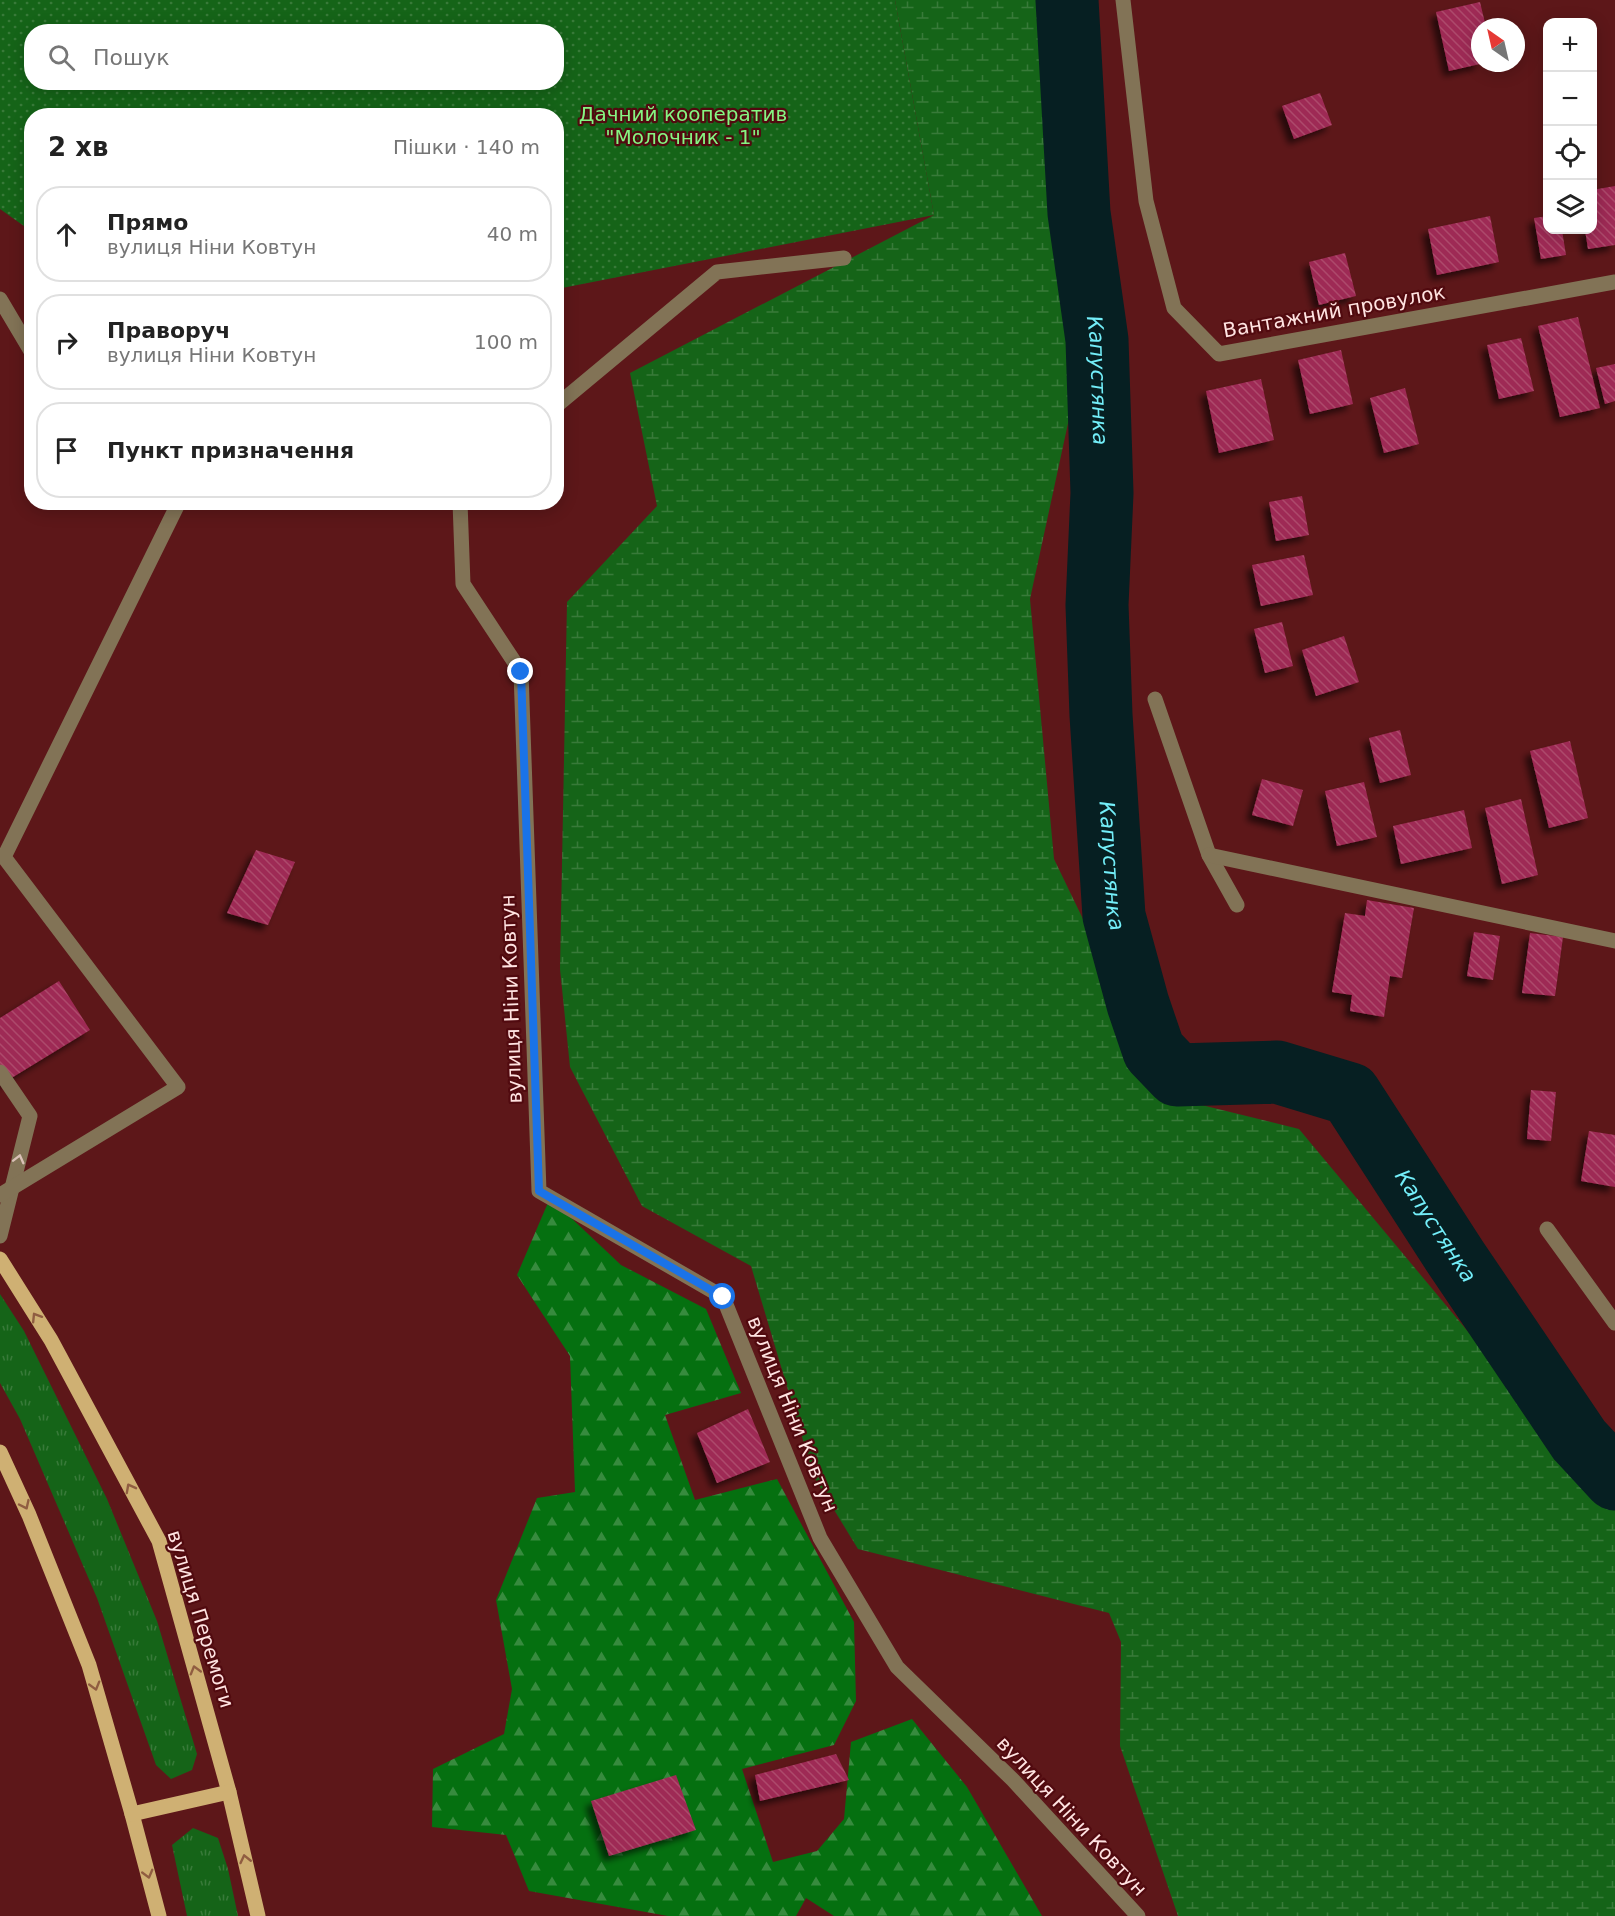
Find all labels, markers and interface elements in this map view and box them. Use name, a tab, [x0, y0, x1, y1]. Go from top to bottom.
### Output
north arrow	[1471, 18, 1525, 72]
map controls	[1543, 18, 1597, 234]
button: +	[1543, 18, 1597, 72]
search box	[24, 24, 564, 90]
icon: search	[45, 41, 78, 74]
text: Пошук	[93, 45, 169, 70]
button: −	[1543, 72, 1597, 126]
park label: Дачний кооператив "Молочник - 1"	[579, 102, 787, 149]
button: locate	[1543, 126, 1597, 180]
text: 2 хв	[48, 132, 108, 162]
text: Пішки · 140 m	[393, 135, 540, 159]
button: layers	[1543, 180, 1597, 234]
text: Прямо	[107, 210, 188, 235]
icon: ahead	[50, 218, 83, 251]
text: 40 m	[487, 222, 538, 246]
text: вулиця Ніни Ковтун	[107, 235, 316, 259]
street label: Вантажний провулок	[1221, 280, 1447, 342]
water label: Капустянка	[1082, 314, 1112, 446]
text: Праворуч	[107, 318, 230, 343]
icon: right	[50, 326, 83, 359]
text: 100 m	[474, 330, 538, 354]
text: вулиця Ніни Ковтун	[107, 343, 316, 367]
icon: arrive	[50, 434, 83, 467]
text: Пункт призначення	[107, 438, 354, 463]
route end	[507, 658, 533, 684]
water label: Капустянка	[1095, 800, 1129, 933]
street label: вулиця Ніни Ковтун	[495, 894, 527, 1104]
one-way arrow	[12, 1154, 25, 1164]
water label: Капустянка	[1390, 1165, 1481, 1287]
route start	[709, 1283, 735, 1309]
one-way arrow	[32, 1313, 44, 1323]
street label: вулиця Ніни Ковтун	[743, 1313, 843, 1515]
one-way arrow	[126, 1483, 137, 1494]
one-way arrow	[17, 1498, 29, 1509]
street label: вулиця Перемоги	[163, 1527, 239, 1711]
one-way arrow	[190, 1665, 202, 1676]
one-way arrow	[88, 1680, 100, 1691]
street label: вулиця Ніни Ковтун	[992, 1731, 1152, 1901]
one-way arrow	[239, 1854, 252, 1864]
one-way arrow	[141, 1869, 154, 1879]

